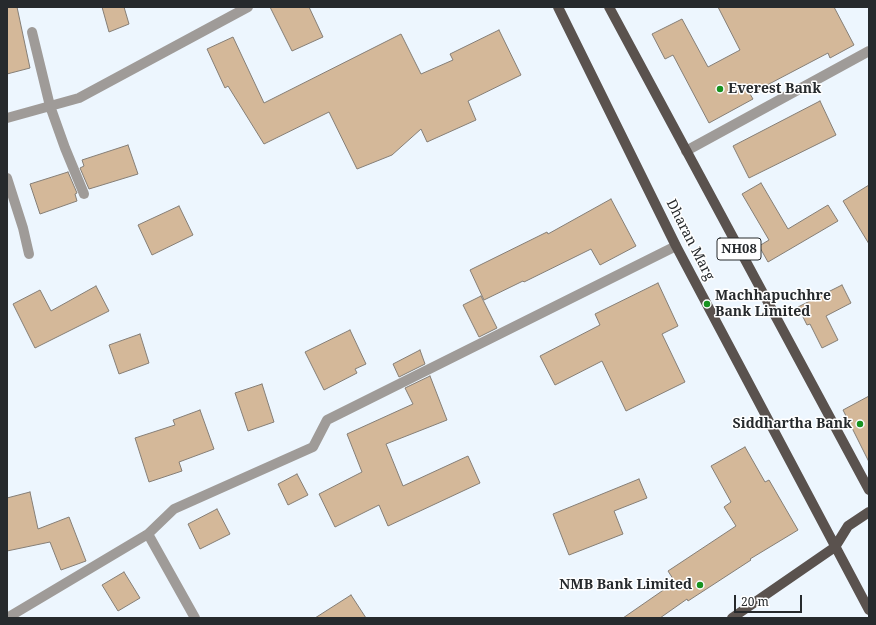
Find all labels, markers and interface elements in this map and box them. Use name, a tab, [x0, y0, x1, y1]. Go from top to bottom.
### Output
place label: Everest Bank	[728, 81, 821, 97]
marker: Everest Bank	[715, 84, 725, 94]
street label: Dharan Marg	[662, 197, 718, 283]
road number: NH08	[717, 238, 761, 260]
place label: Machhapuchhre Bank Limited	[715, 288, 831, 320]
marker: Machhapuchhre Bank Limited	[702, 299, 712, 309]
place label: Siddhartha Bank	[733, 416, 852, 432]
marker: Siddhartha Bank	[855, 419, 865, 429]
place label: NMB Bank Limited	[559, 577, 692, 593]
marker: NMB Bank Limited	[695, 580, 705, 590]
scale bar	[736, 587, 804, 613]
text: 20 m	[741, 593, 769, 610]

